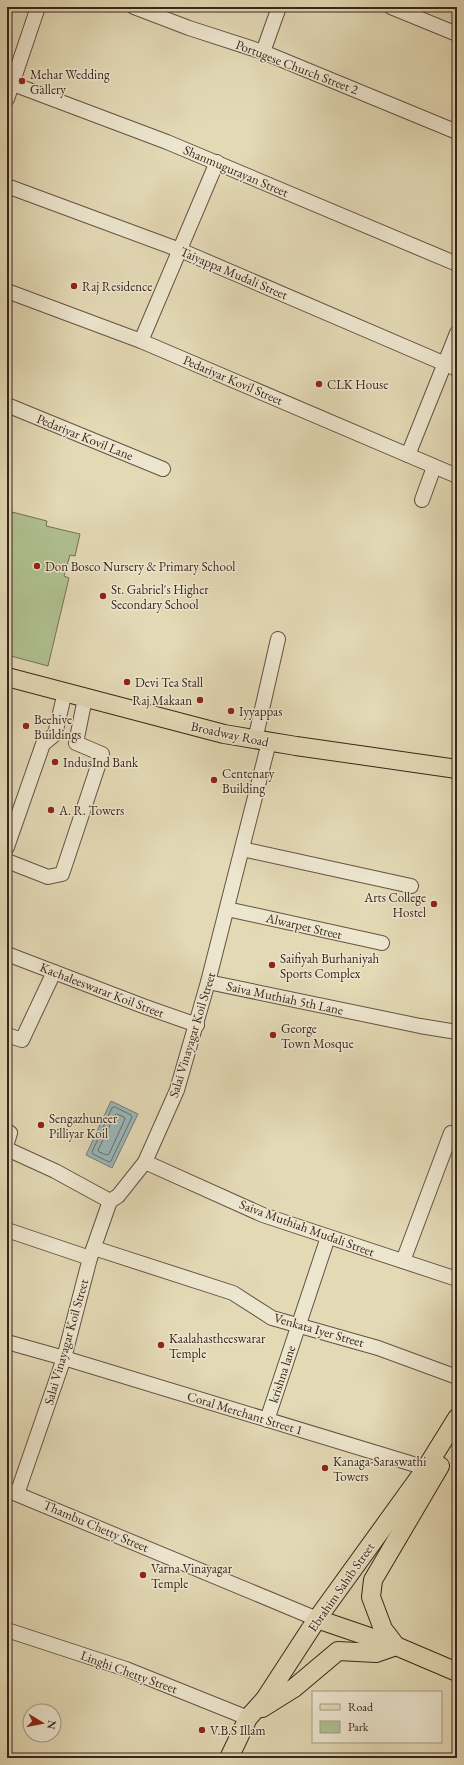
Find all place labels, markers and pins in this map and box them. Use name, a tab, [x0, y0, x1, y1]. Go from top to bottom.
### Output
place label: Mehar Wedding Gallery	[30, 66, 110, 98]
marker: Mehar Wedding Gallery	[17, 76, 27, 86]
place label: Raj Residence	[82, 278, 152, 295]
marker: Raj Residence	[69, 281, 79, 291]
place label: CLK House	[327, 376, 388, 393]
marker: CLK House	[314, 379, 324, 389]
place label: Don Bosco Nursery & Primary School	[45, 558, 235, 575]
marker: Don Bosco Nursery & Primary School	[32, 561, 42, 571]
place label: St. Gabriel's Higher Secondary School	[111, 581, 209, 613]
marker: St. Gabriel's Higher Secondary School	[98, 591, 108, 601]
place label: Devi Tea Stall	[135, 674, 203, 691]
marker: Devi Tea Stall	[122, 677, 132, 687]
place label: Raj Makaan	[132, 692, 192, 709]
marker: Raj Makaan	[195, 695, 205, 705]
place label: Iyyappas	[239, 703, 282, 720]
marker: Iyyappas	[226, 706, 236, 716]
place label: Beehive Buildings	[34, 711, 81, 743]
marker: Beehive Buildings	[21, 721, 31, 731]
place label: IndusInd Bank	[63, 754, 139, 771]
marker: IndusInd Bank	[50, 757, 60, 767]
place label: Centenary Building	[222, 765, 275, 797]
marker: Centenary Building	[209, 775, 219, 785]
place label: A. R. Towers	[58, 802, 124, 819]
marker: A. R. Towers	[46, 805, 56, 815]
place label: Arts College Hostel	[363, 889, 426, 921]
marker: Arts College Hostel	[429, 899, 439, 909]
place label: Saifiyah Burhaniyah Sports Complex	[280, 950, 380, 982]
marker: Saifiyah Burhaniyah Sports Complex	[267, 960, 277, 970]
place label: George Town Mosque	[281, 1020, 354, 1052]
marker: George Town Mosque	[268, 1030, 278, 1040]
place label: Sengazhuneer Pilliyar Koil	[49, 1110, 118, 1142]
marker: Sengazhuneer Pilliyar Koil	[36, 1120, 46, 1130]
place label: Kaalahastheeswarar Temple	[169, 1330, 266, 1362]
marker: Kaalahastheeswarar Temple	[156, 1340, 166, 1350]
place label: Kanaga-Saraswathi Towers	[333, 1453, 426, 1485]
marker: Kanaga-Saraswathi Towers	[320, 1463, 330, 1473]
place label: Varna Vinayagar Temple	[151, 1560, 233, 1592]
marker: Varna Vinayagar Temple	[138, 1570, 148, 1580]
place label: V.B.S Illam	[210, 1722, 266, 1739]
marker: V.B.S Illam	[197, 1725, 207, 1735]

